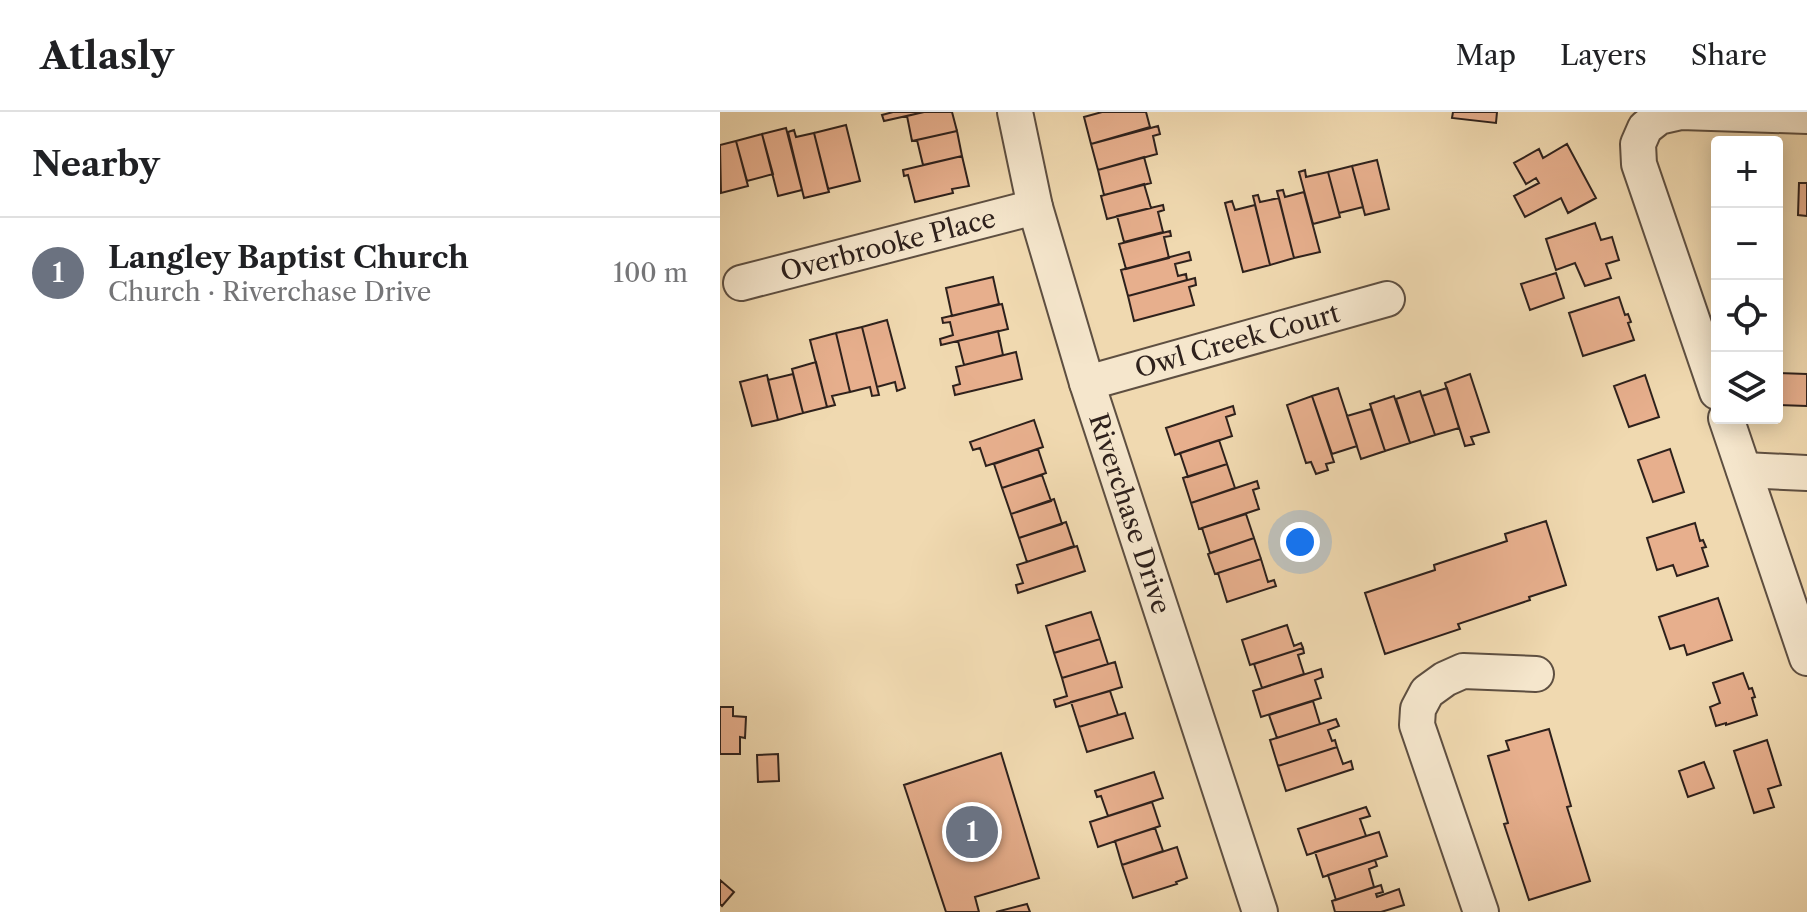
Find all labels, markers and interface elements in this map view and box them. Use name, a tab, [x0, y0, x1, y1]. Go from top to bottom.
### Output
text: Atlasly	[40, 32, 174, 79]
text: Map	[1456, 38, 1516, 72]
text: Layers	[1560, 38, 1647, 72]
text: Share	[1691, 38, 1767, 72]
map controls	[1711, 136, 1783, 424]
button: +	[1711, 136, 1783, 208]
text: Nearby	[32, 143, 160, 185]
street label: Overbrooke Place	[777, 202, 999, 288]
button: −	[1711, 208, 1783, 280]
text: Langley Baptist Church	[108, 239, 469, 276]
text: 1	[52, 257, 64, 289]
text: 100 m	[613, 257, 688, 289]
text: Church · Riverchase Drive	[108, 276, 431, 308]
button: locate	[1711, 280, 1783, 352]
street label: Owl Creek Court	[1131, 297, 1344, 385]
button: layers	[1711, 352, 1783, 424]
street label: Riverchase Drive	[1082, 409, 1177, 618]
your location	[1280, 522, 1320, 562]
pin: 1	[946, 802, 998, 862]

